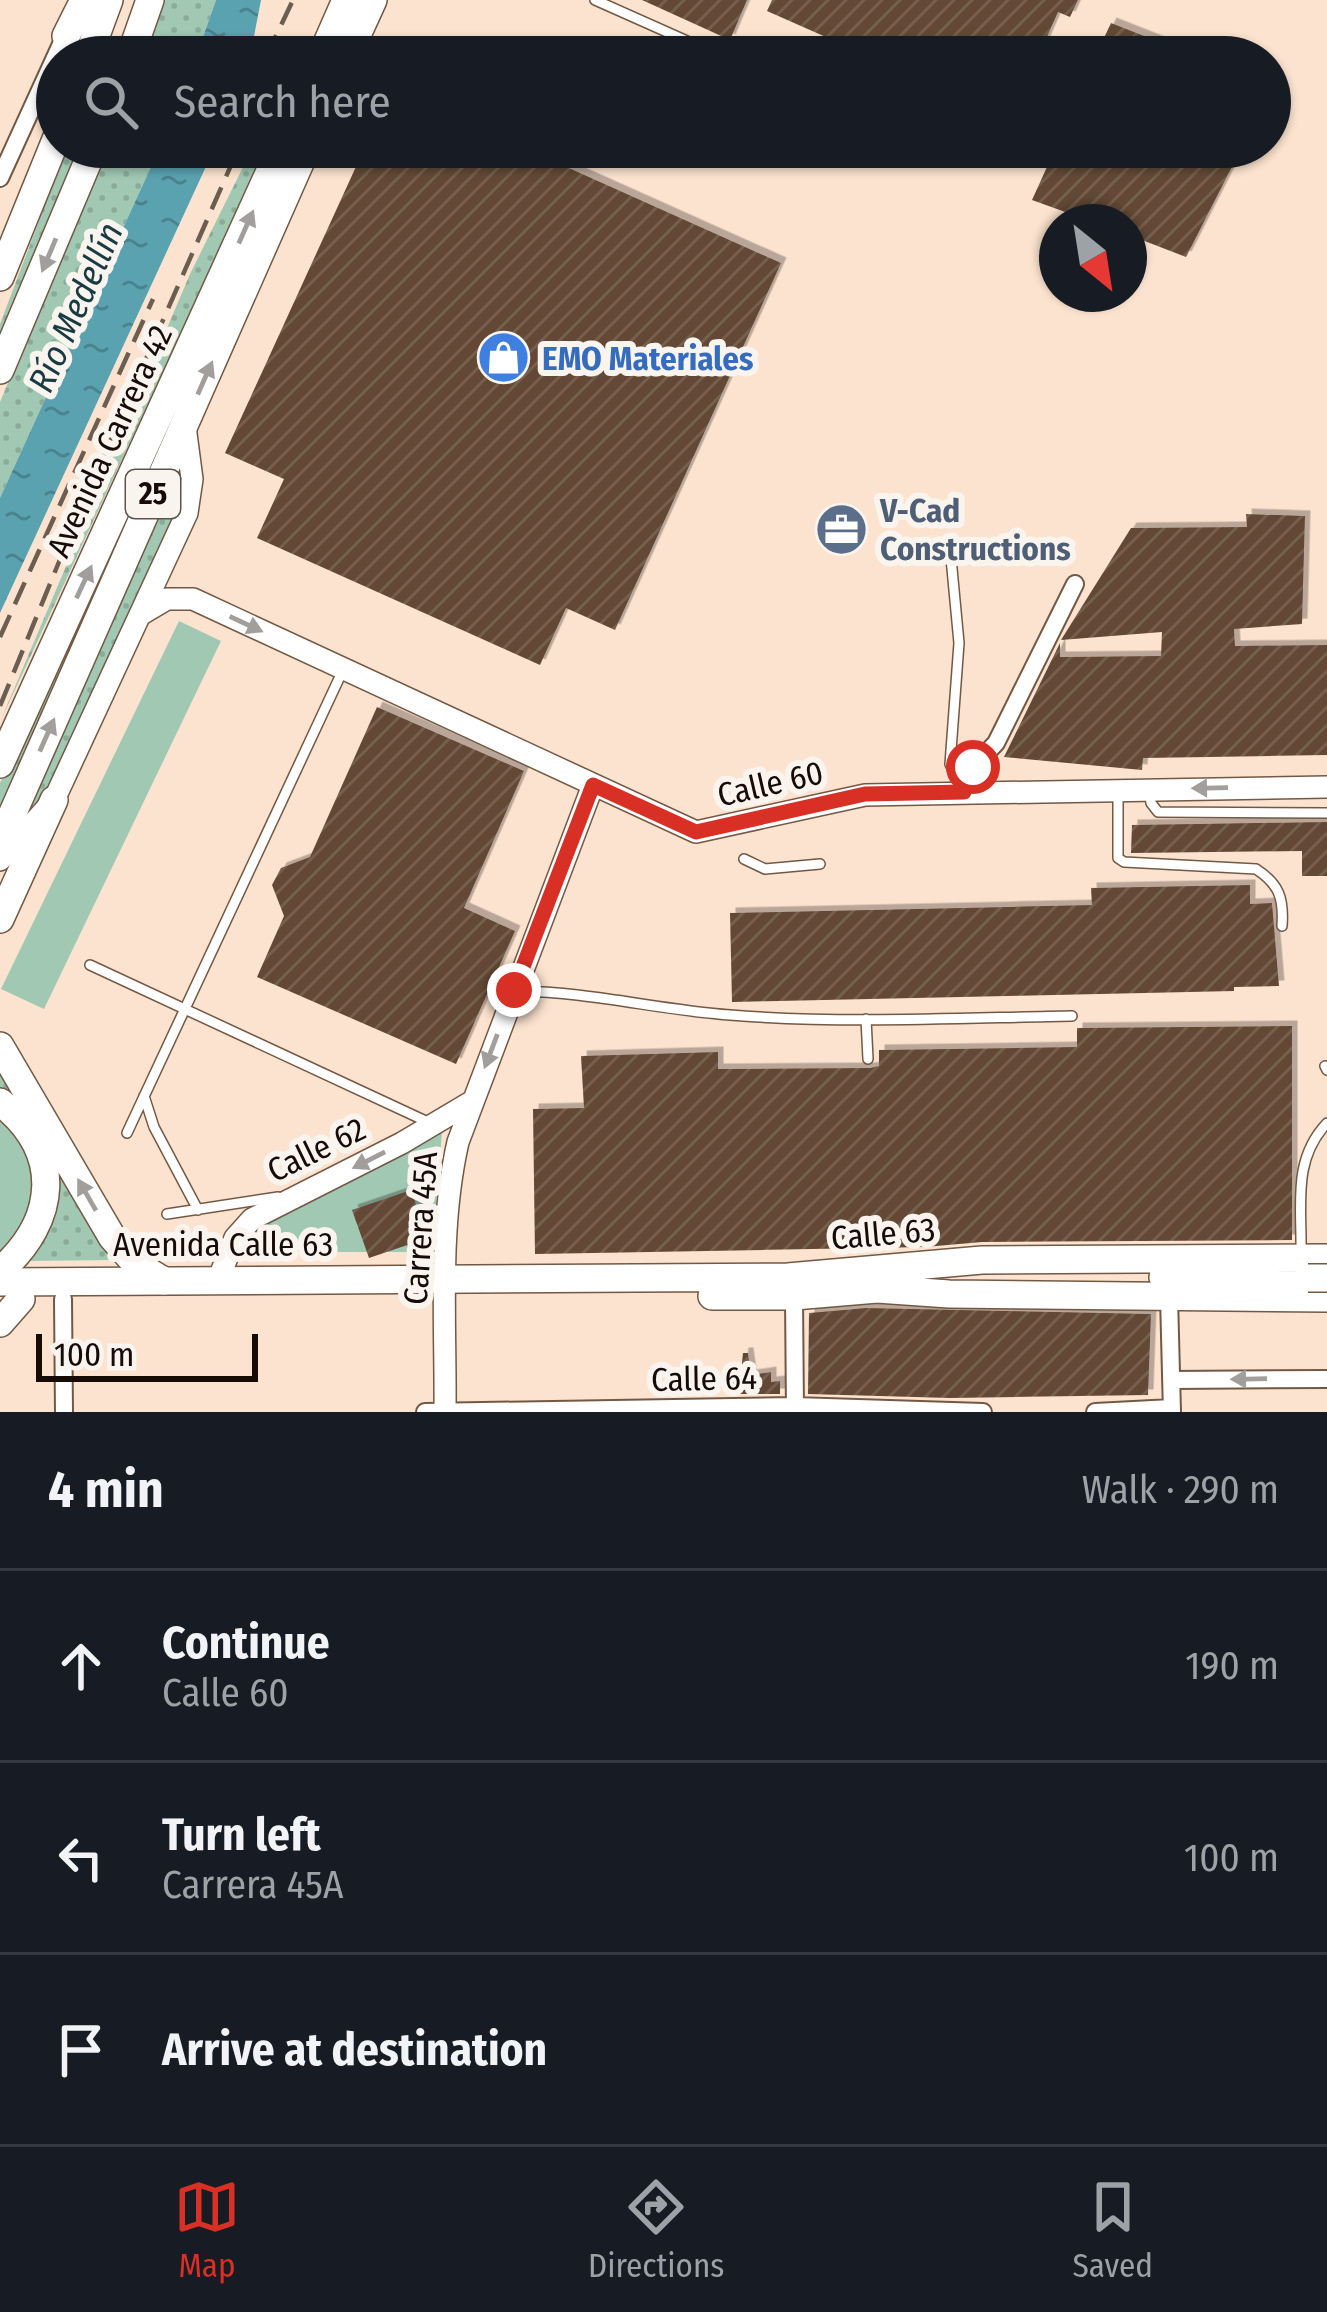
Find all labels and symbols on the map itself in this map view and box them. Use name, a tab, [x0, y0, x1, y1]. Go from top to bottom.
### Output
north arrow	[1039, 204, 1147, 312]
one-way arrow	[236, 209, 256, 244]
water label: Río Medellín	[19, 216, 133, 399]
one-way arrow	[39, 238, 59, 273]
street label: Avenida Carrera 42	[39, 319, 181, 564]
shop icon: EMO Materiales	[475, 330, 531, 386]
place label: EMO Materiales	[542, 339, 753, 379]
one-way arrow	[195, 360, 215, 395]
road number: 25	[126, 470, 180, 518]
place label: V-Cad Constructions	[879, 491, 1071, 569]
office icon: V-Cad Constructions	[813, 501, 869, 557]
one-way arrow	[74, 564, 94, 599]
one-way arrow	[229, 614, 264, 634]
one-way arrow	[38, 717, 58, 752]
route start	[946, 740, 1000, 794]
street label: Calle 60	[714, 752, 827, 816]
one-way arrow	[1190, 779, 1228, 798]
route end	[487, 963, 541, 1017]
one-way arrow	[480, 1034, 499, 1070]
street label: Calle 62	[261, 1109, 372, 1191]
one-way arrow	[352, 1149, 386, 1169]
street label: Carrera 45A	[396, 1149, 446, 1306]
one-way arrow	[78, 1178, 99, 1212]
street label: Calle 63	[829, 1210, 937, 1258]
street label: Avenida Calle 63	[113, 1225, 333, 1265]
scale bar	[36, 1328, 258, 1381]
street label: Calle 64	[651, 1358, 757, 1400]
one-way arrow	[1229, 1369, 1267, 1389]

